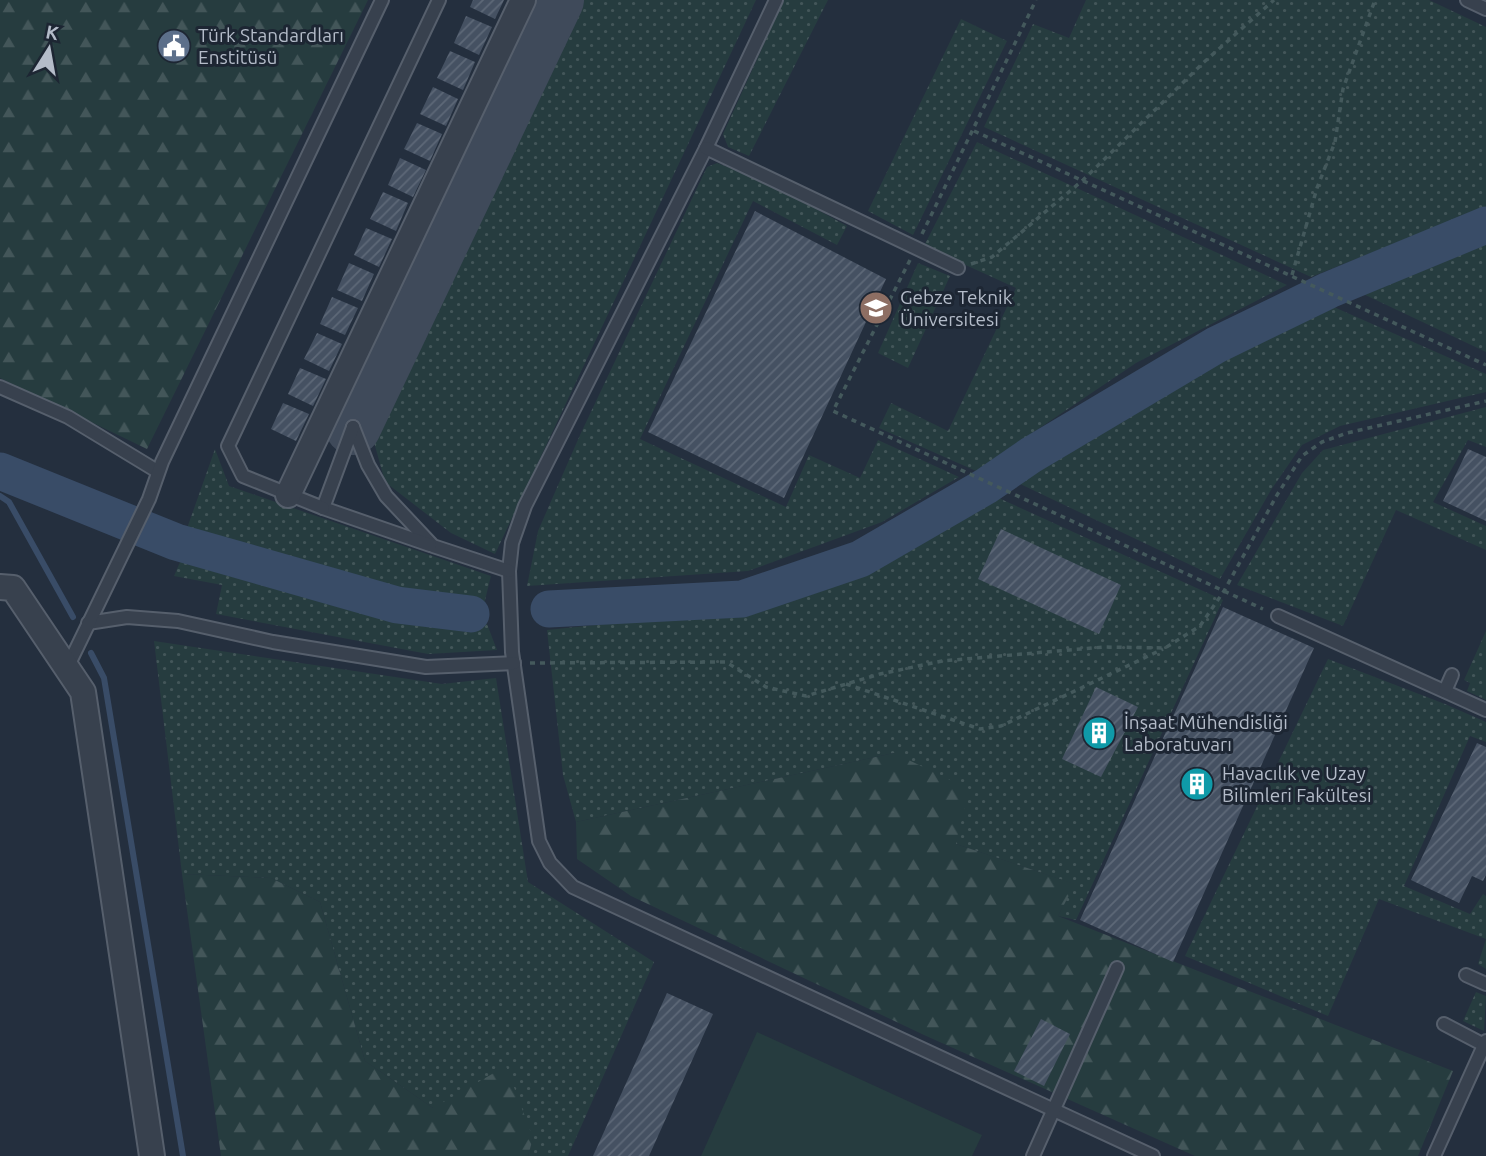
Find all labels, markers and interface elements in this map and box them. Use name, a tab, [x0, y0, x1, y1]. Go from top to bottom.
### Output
north arrow	[14, 14, 84, 84]
text: K	[44, 20, 61, 44]
place label: Türk Standardları Enstitüsü	[198, 24, 344, 68]
public building icon: Türk Standardları Enstitüsü	[155, 27, 193, 65]
place label: Gebze Teknik Üniversitesi	[900, 286, 1013, 330]
school or university icon: Gebze Teknik Üniversitesi	[857, 289, 895, 327]
place label: İnşaat Mühendisliği Laboratuvarı	[1124, 711, 1288, 755]
building icon: İnşaat Mühendisliği Laboratuvarı	[1080, 714, 1118, 752]
place label: Havacılık ve Uzay Bilimleri Fakültesi	[1222, 762, 1372, 806]
building icon: Havacılık ve Uzay Bilimleri Fakültesi	[1178, 765, 1216, 803]

